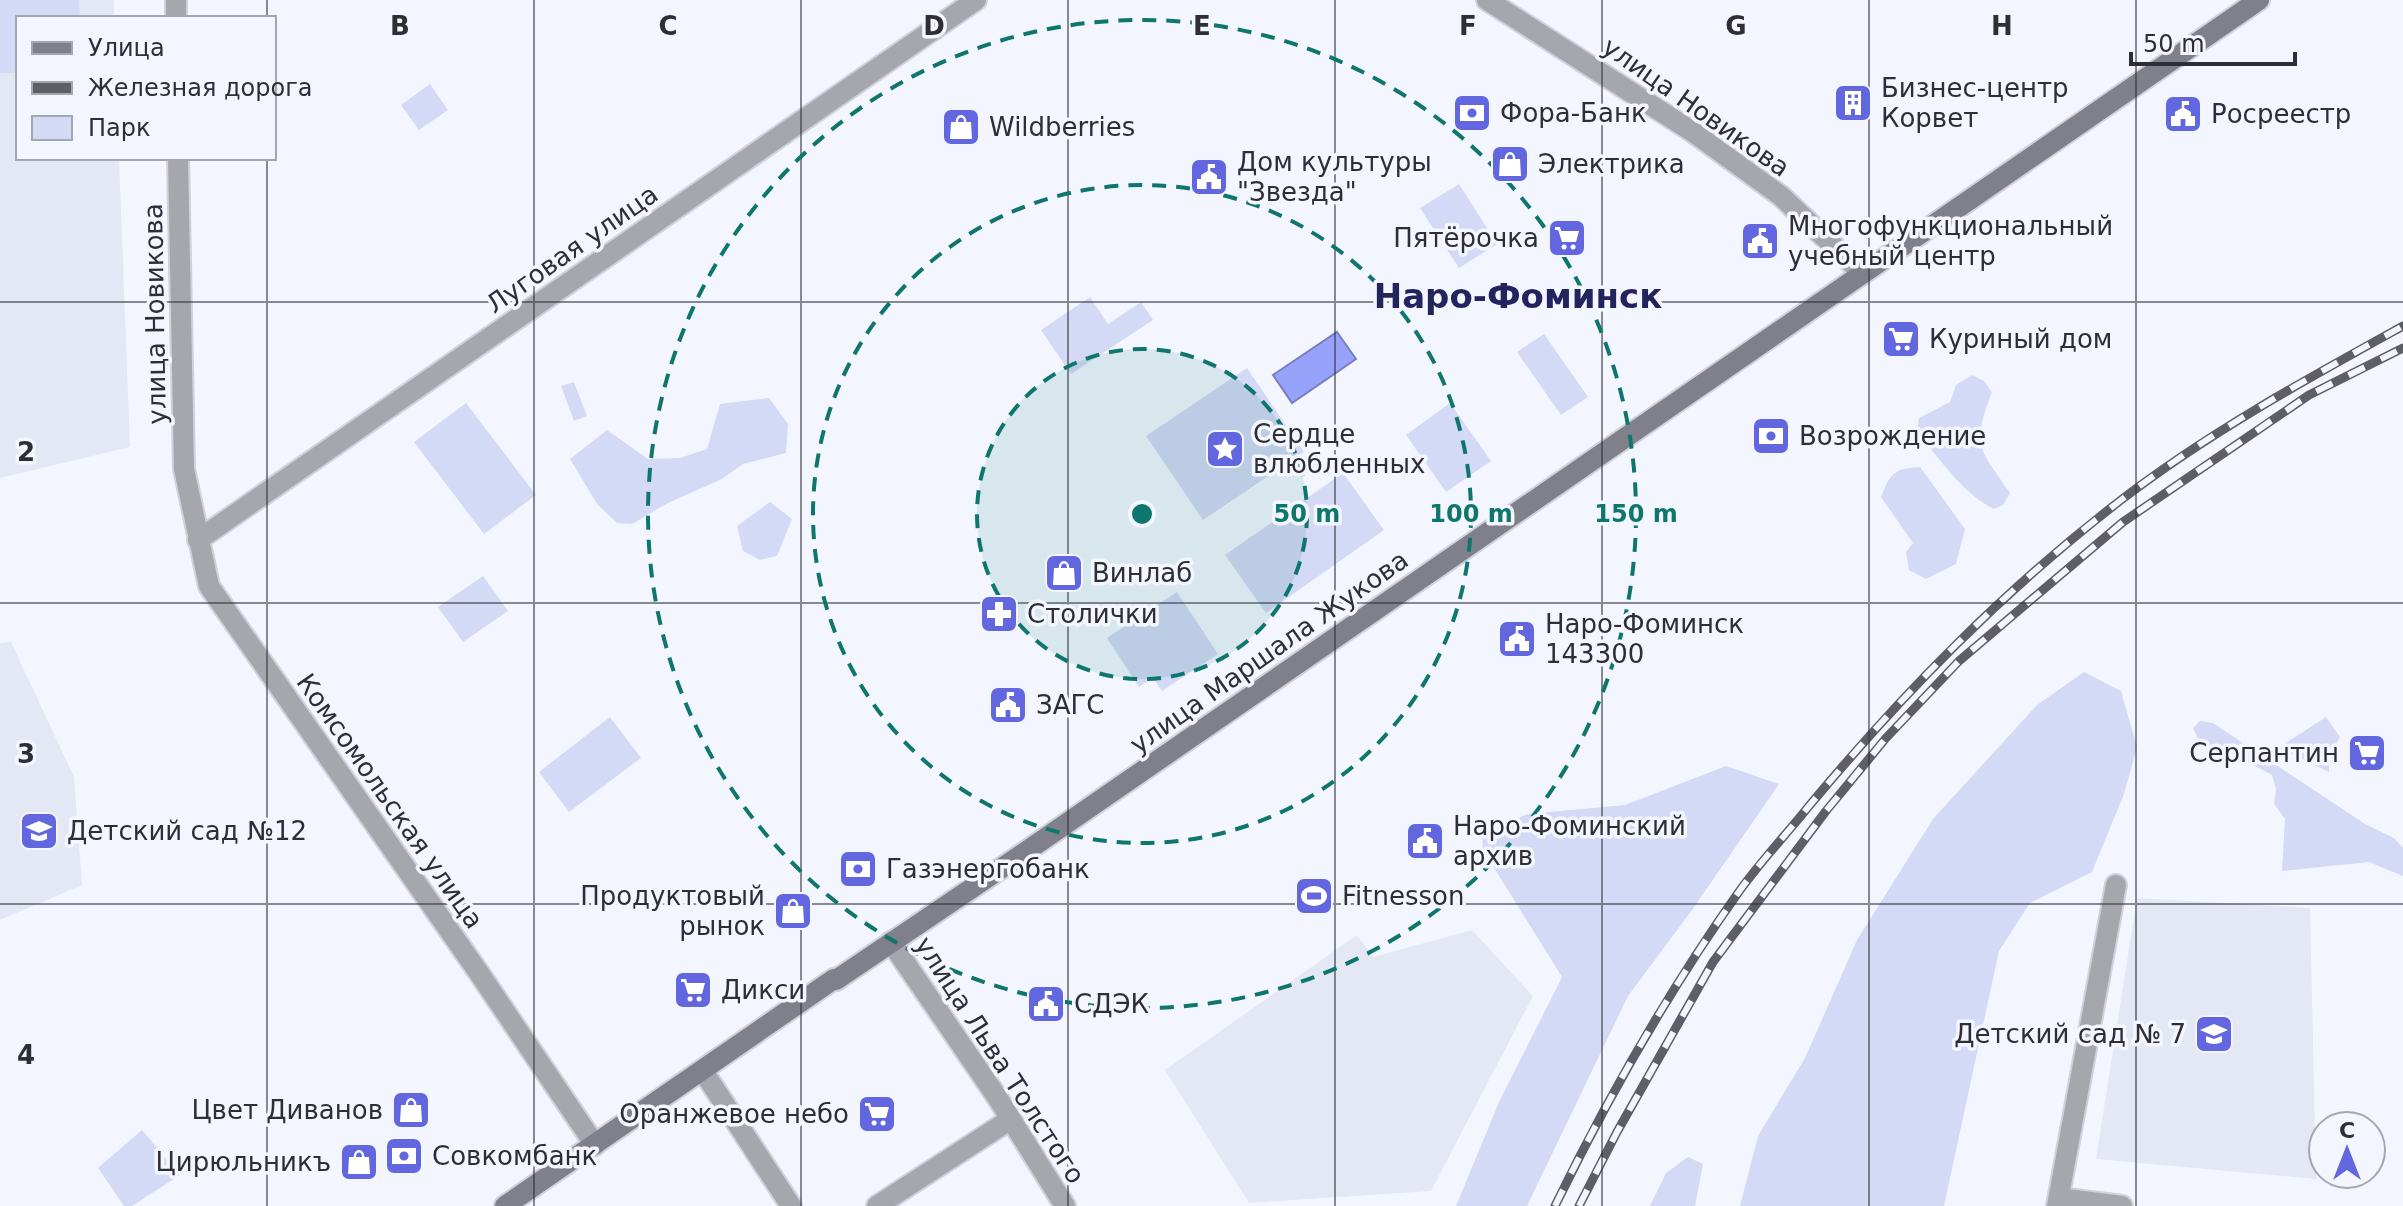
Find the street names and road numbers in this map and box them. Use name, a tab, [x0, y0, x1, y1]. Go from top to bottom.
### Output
street label: улица Новикова	[1597, 31, 1795, 183]
street label: Луговая улица	[481, 179, 663, 319]
street label: улица Новикова	[138, 203, 172, 425]
street label: улица Маршала Жукова	[1124, 544, 1414, 760]
street label: Комсомольская улица	[291, 668, 489, 934]
street label: улица Льва Толстого	[909, 931, 1091, 1189]

